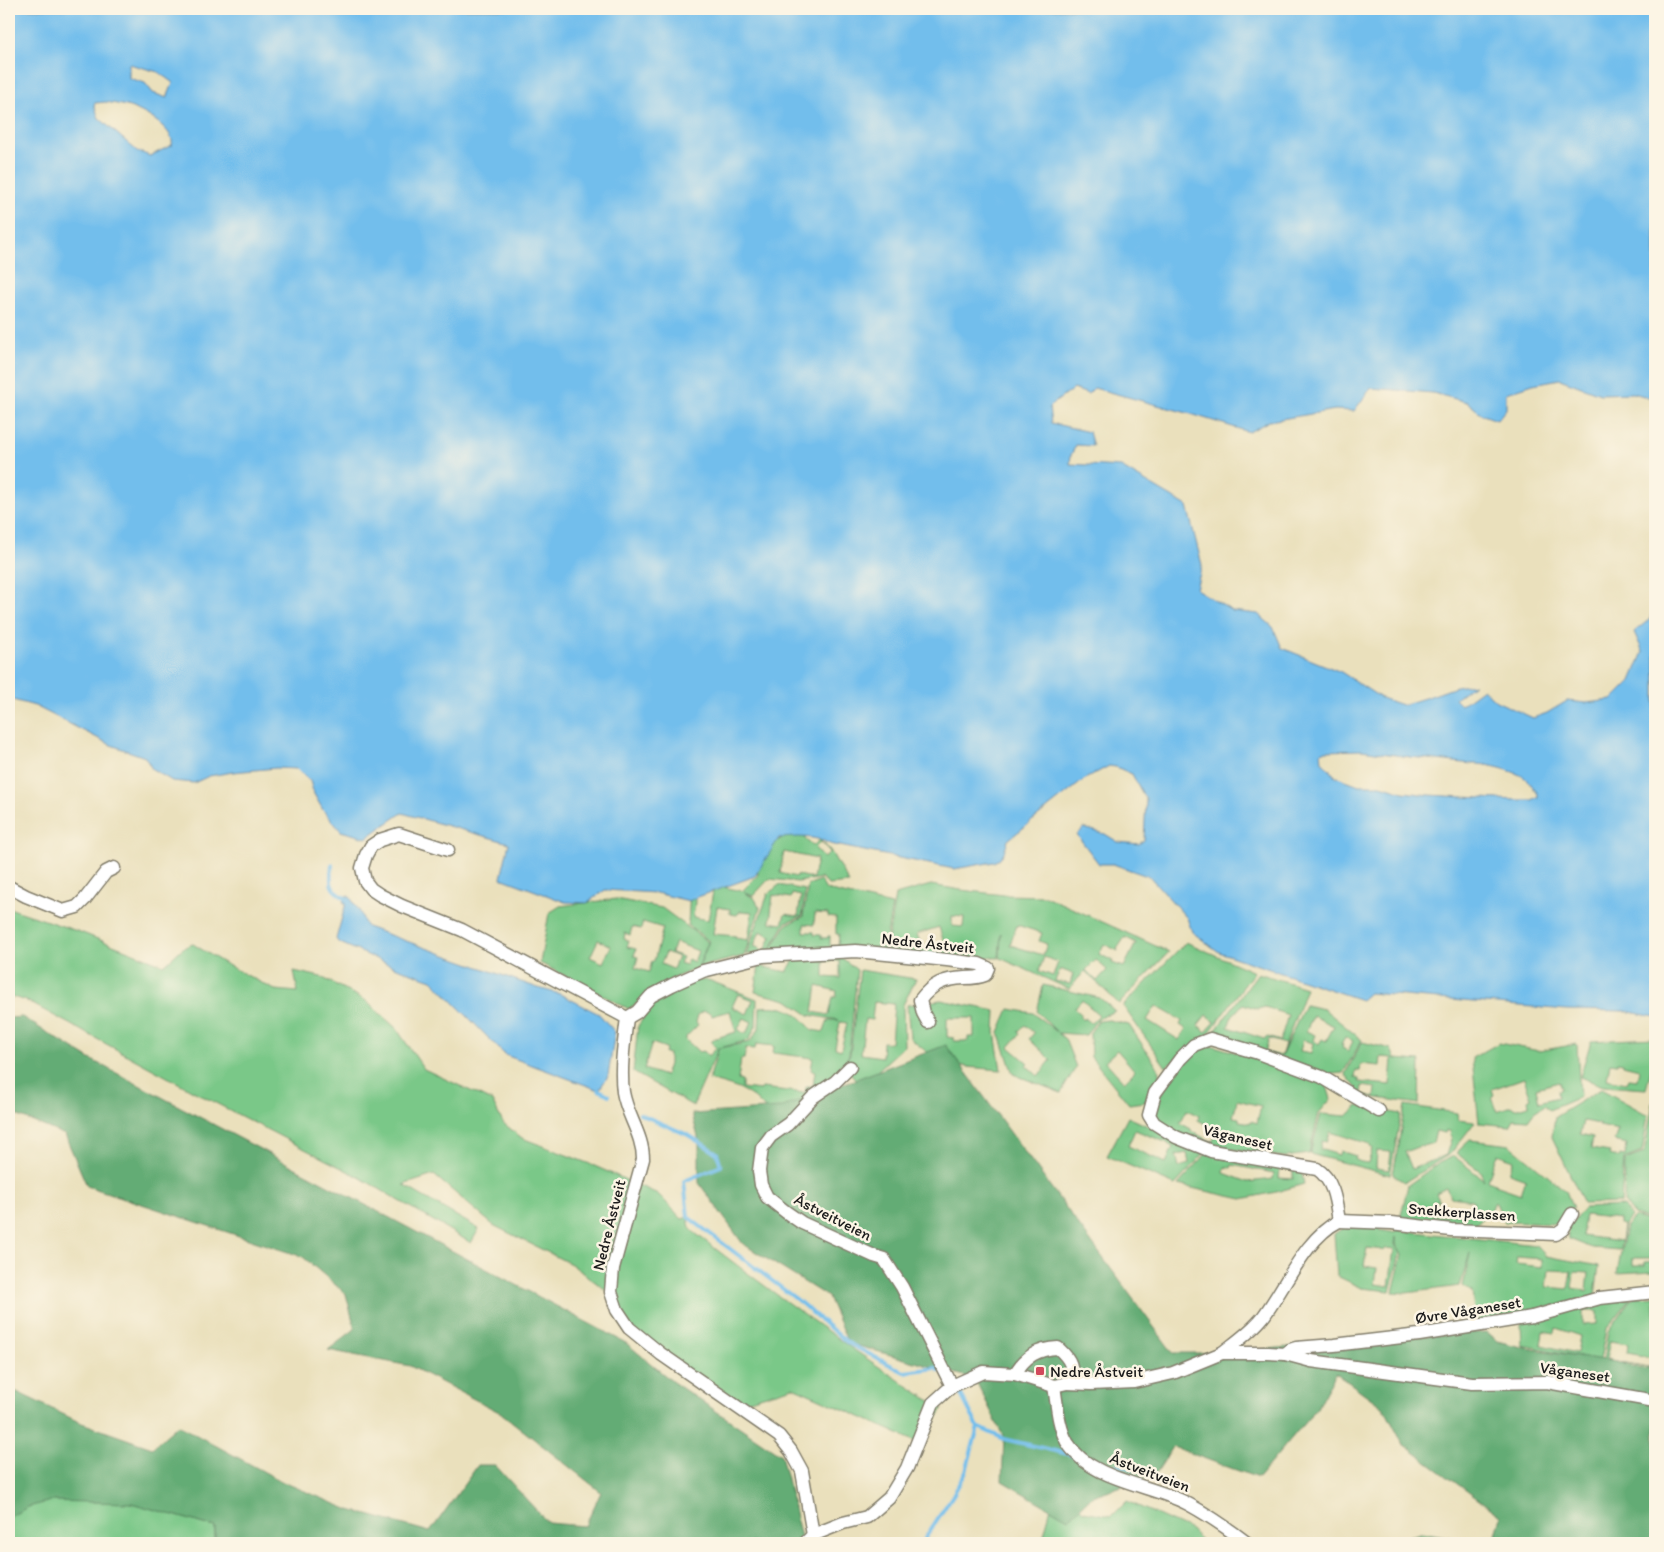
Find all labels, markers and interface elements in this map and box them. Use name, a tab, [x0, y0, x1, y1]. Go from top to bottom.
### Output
street label: Nedre Åstveit	[881, 929, 975, 957]
street label: Våganeset	[1201, 1120, 1275, 1154]
street label: Nedre Åstveit	[589, 1177, 629, 1273]
street label: Åstveitveien	[791, 1189, 875, 1245]
street label: Snekkerplassen	[1408, 1199, 1516, 1225]
street label: Øvre Våganeset	[1414, 1292, 1522, 1328]
street label: Våganeset	[1539, 1358, 1611, 1386]
place label: Nedre Åstveit	[1050, 1362, 1143, 1381]
marker: Nedre Åstveit	[1034, 1365, 1046, 1377]
street label: Åstveitveien	[1107, 1448, 1193, 1496]

